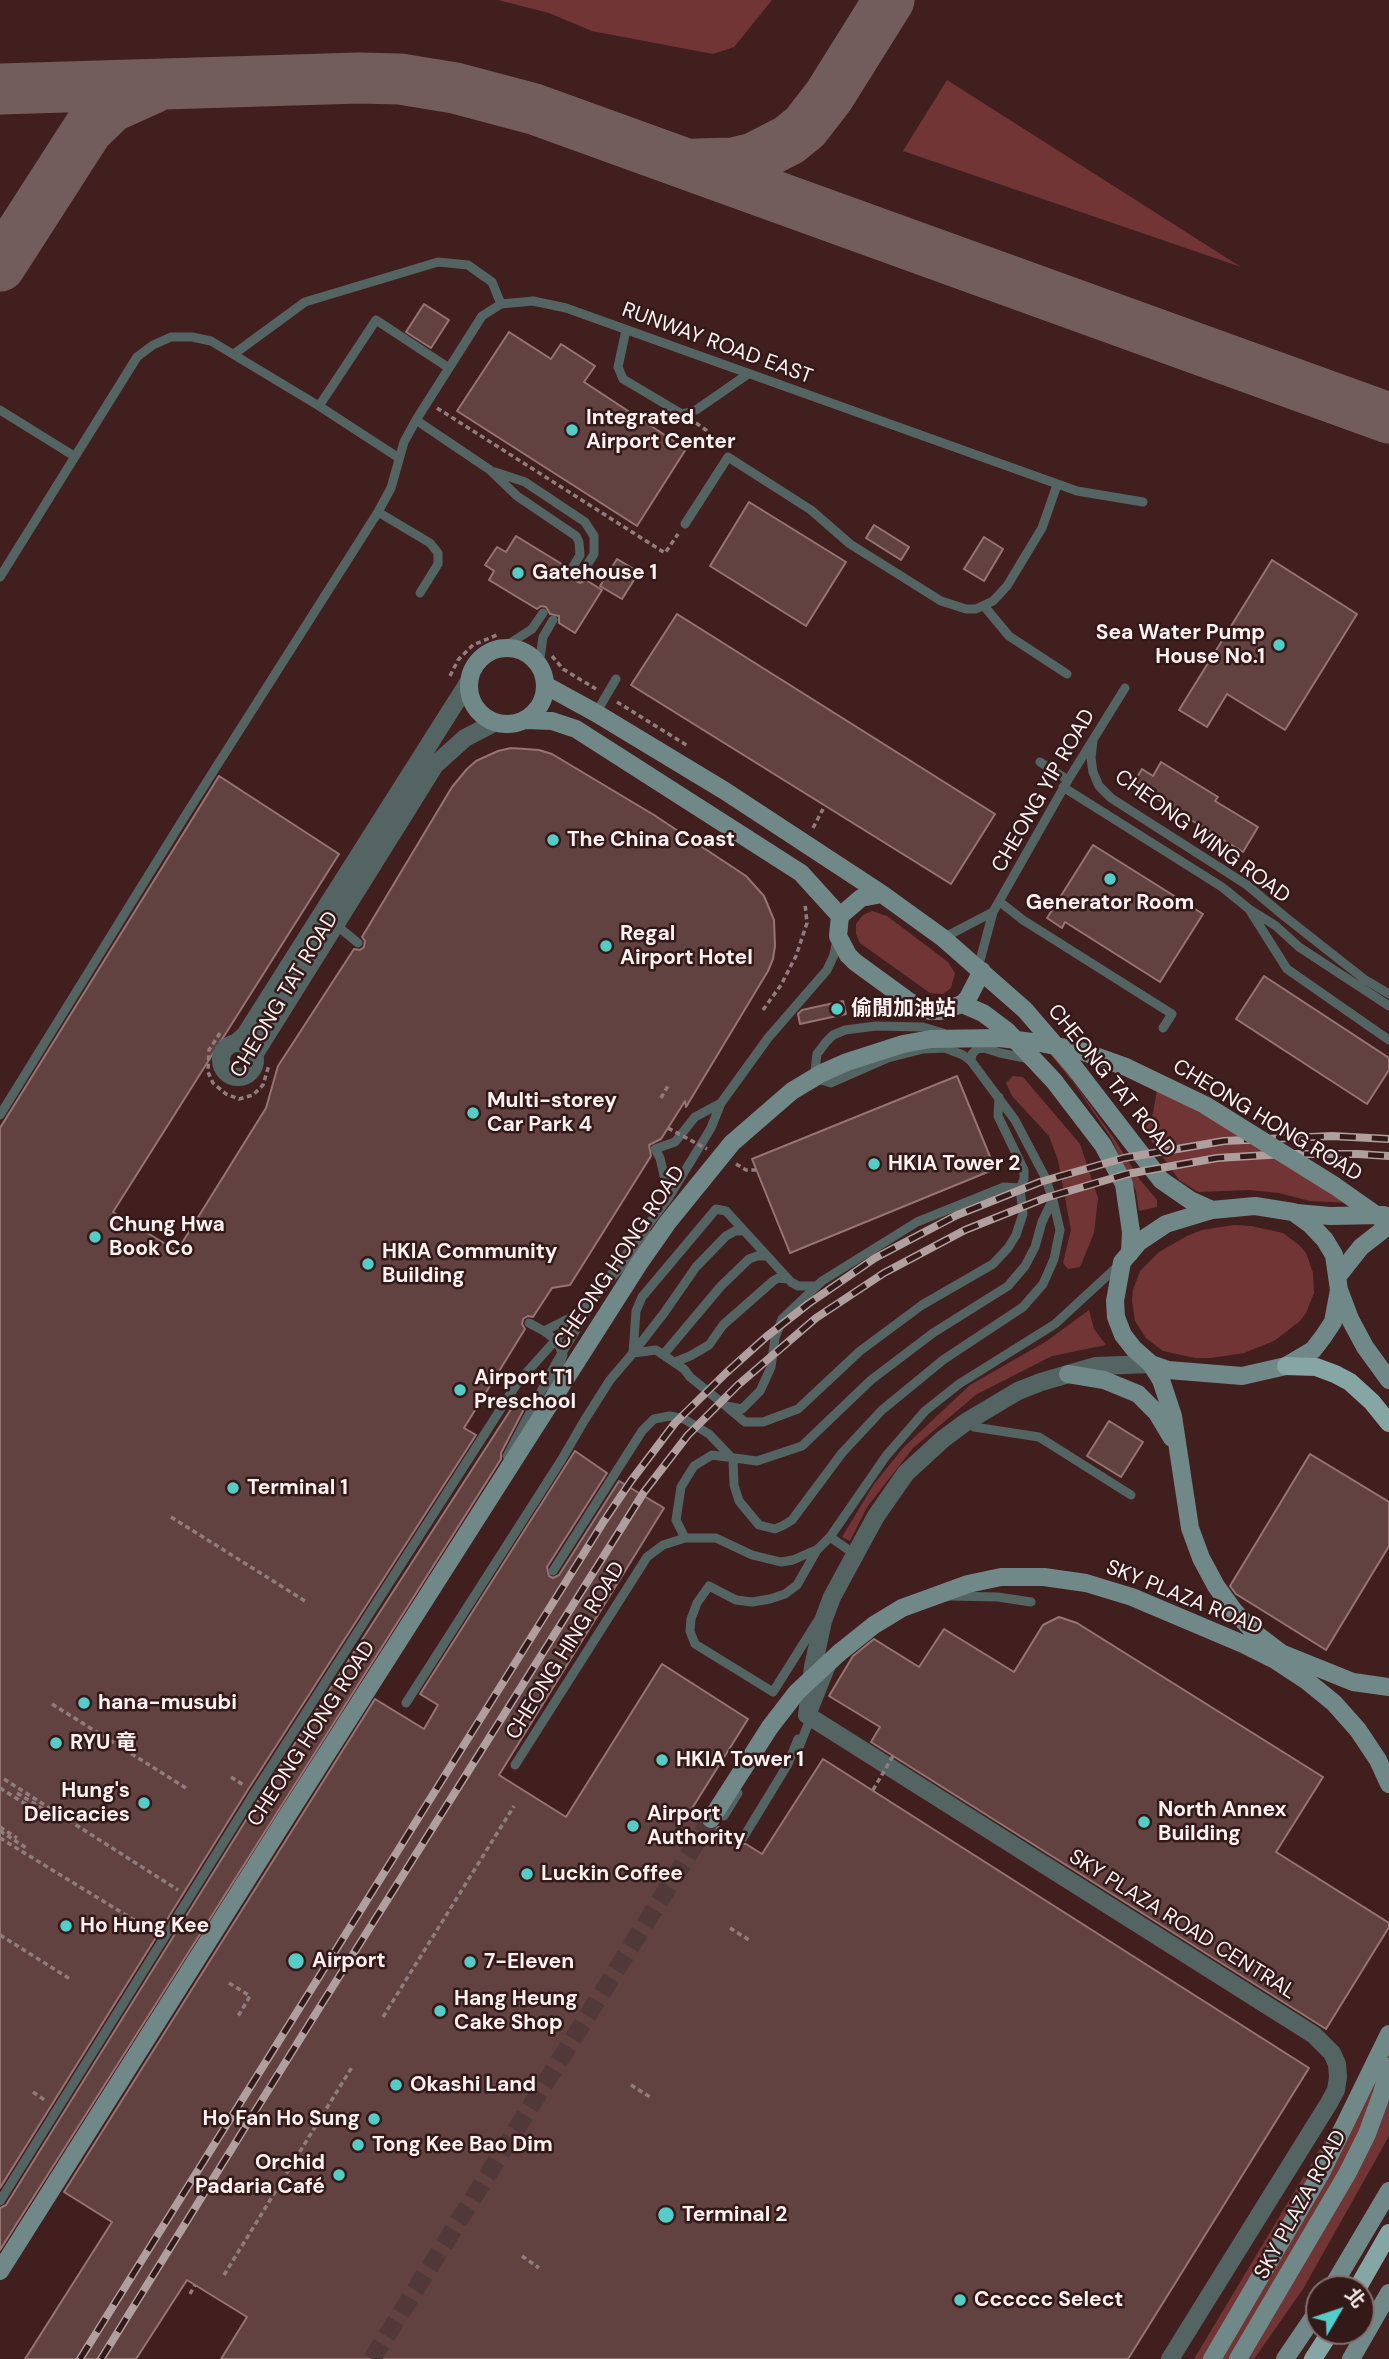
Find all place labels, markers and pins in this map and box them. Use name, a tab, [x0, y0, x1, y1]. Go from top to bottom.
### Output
place label: Integrated Airport Center	[586, 405, 736, 455]
marker: Integrated Airport Center	[564, 422, 580, 438]
place label: Gatehouse 1	[532, 560, 657, 586]
marker: Gatehouse 1	[510, 565, 526, 581]
place label: Sea Water Pump House No.1	[1096, 620, 1265, 670]
marker: Sea Water Pump House No.1	[1271, 637, 1287, 653]
place label: The China Coast	[567, 827, 735, 853]
marker: The China Coast	[545, 832, 561, 848]
marker: Generator Room	[1102, 871, 1118, 887]
place label: Generator Room	[1026, 890, 1194, 916]
place label: Regal Airport Hotel	[620, 921, 753, 971]
marker: Regal Airport Hotel	[598, 938, 614, 954]
place label: 偷閒加油站	[851, 996, 956, 1022]
marker: 偷閒加油站	[829, 1001, 845, 1017]
place label: Multi-storey Car Park 4	[487, 1088, 617, 1138]
marker: Multi-storey Car Park 4	[465, 1105, 481, 1121]
place label: HKIA Tower 2	[888, 1151, 1020, 1177]
marker: HKIA Tower 2	[866, 1156, 882, 1172]
place label: Chung Hwa Book Co	[109, 1212, 225, 1262]
marker: Chung Hwa Book Co	[87, 1229, 103, 1245]
place label: HKIA Community Building	[382, 1239, 557, 1289]
marker: HKIA Community Building	[360, 1256, 376, 1272]
place label: Airport T1 Preschool	[474, 1365, 576, 1415]
marker: Airport T1 Preschool	[452, 1382, 468, 1398]
place label: Terminal 1	[247, 1475, 348, 1501]
marker: Terminal 1	[225, 1480, 241, 1496]
place label: hana-musubi	[98, 1690, 237, 1716]
marker: hana-musubi	[76, 1695, 92, 1711]
place label: RYU 竜	[70, 1730, 136, 1756]
marker: RYU 竜	[48, 1735, 64, 1751]
place label: HKIA Tower 1	[676, 1747, 804, 1773]
marker: HKIA Tower 1	[654, 1752, 670, 1768]
place label: Hung's Delicacies	[24, 1778, 130, 1828]
marker: Hung's Delicacies	[136, 1795, 152, 1811]
place label: North Annex Building	[1158, 1797, 1286, 1847]
place label: Airport Authority	[647, 1801, 746, 1851]
marker: North Annex Building	[1136, 1814, 1152, 1830]
marker: Airport Authority	[625, 1818, 641, 1834]
place label: Luckin Coffee	[541, 1861, 683, 1887]
marker: Luckin Coffee	[519, 1866, 535, 1882]
place label: Ho Hung Kee	[80, 1913, 209, 1939]
marker: Ho Hung Kee	[58, 1918, 74, 1934]
place label: Airport	[312, 1948, 385, 1974]
place label: 7-Eleven	[484, 1949, 574, 1975]
marker: Airport	[286, 1951, 306, 1971]
marker: 7-Eleven	[462, 1954, 478, 1970]
place label: Hang Heung Cake Shop	[454, 1986, 578, 2036]
marker: Hang Heung Cake Shop	[432, 2003, 448, 2019]
place label: Okashi Land	[410, 2072, 536, 2098]
marker: Okashi Land	[388, 2077, 404, 2093]
place label: Ho Fan Ho Sung	[202, 2106, 360, 2132]
marker: Ho Fan Ho Sung	[366, 2111, 382, 2127]
place label: Tong Kee Bao Dim	[372, 2132, 553, 2158]
marker: Tong Kee Bao Dim	[350, 2137, 366, 2153]
place label: Orchid Padaria Café	[195, 2150, 325, 2200]
marker: Orchid Padaria Café	[331, 2167, 347, 2183]
place label: Terminal 2	[682, 2202, 787, 2228]
marker: Terminal 2	[656, 2205, 676, 2225]
place label: Cccccc Select	[974, 2287, 1123, 2313]
marker: Cccccc Select	[952, 2292, 968, 2308]

